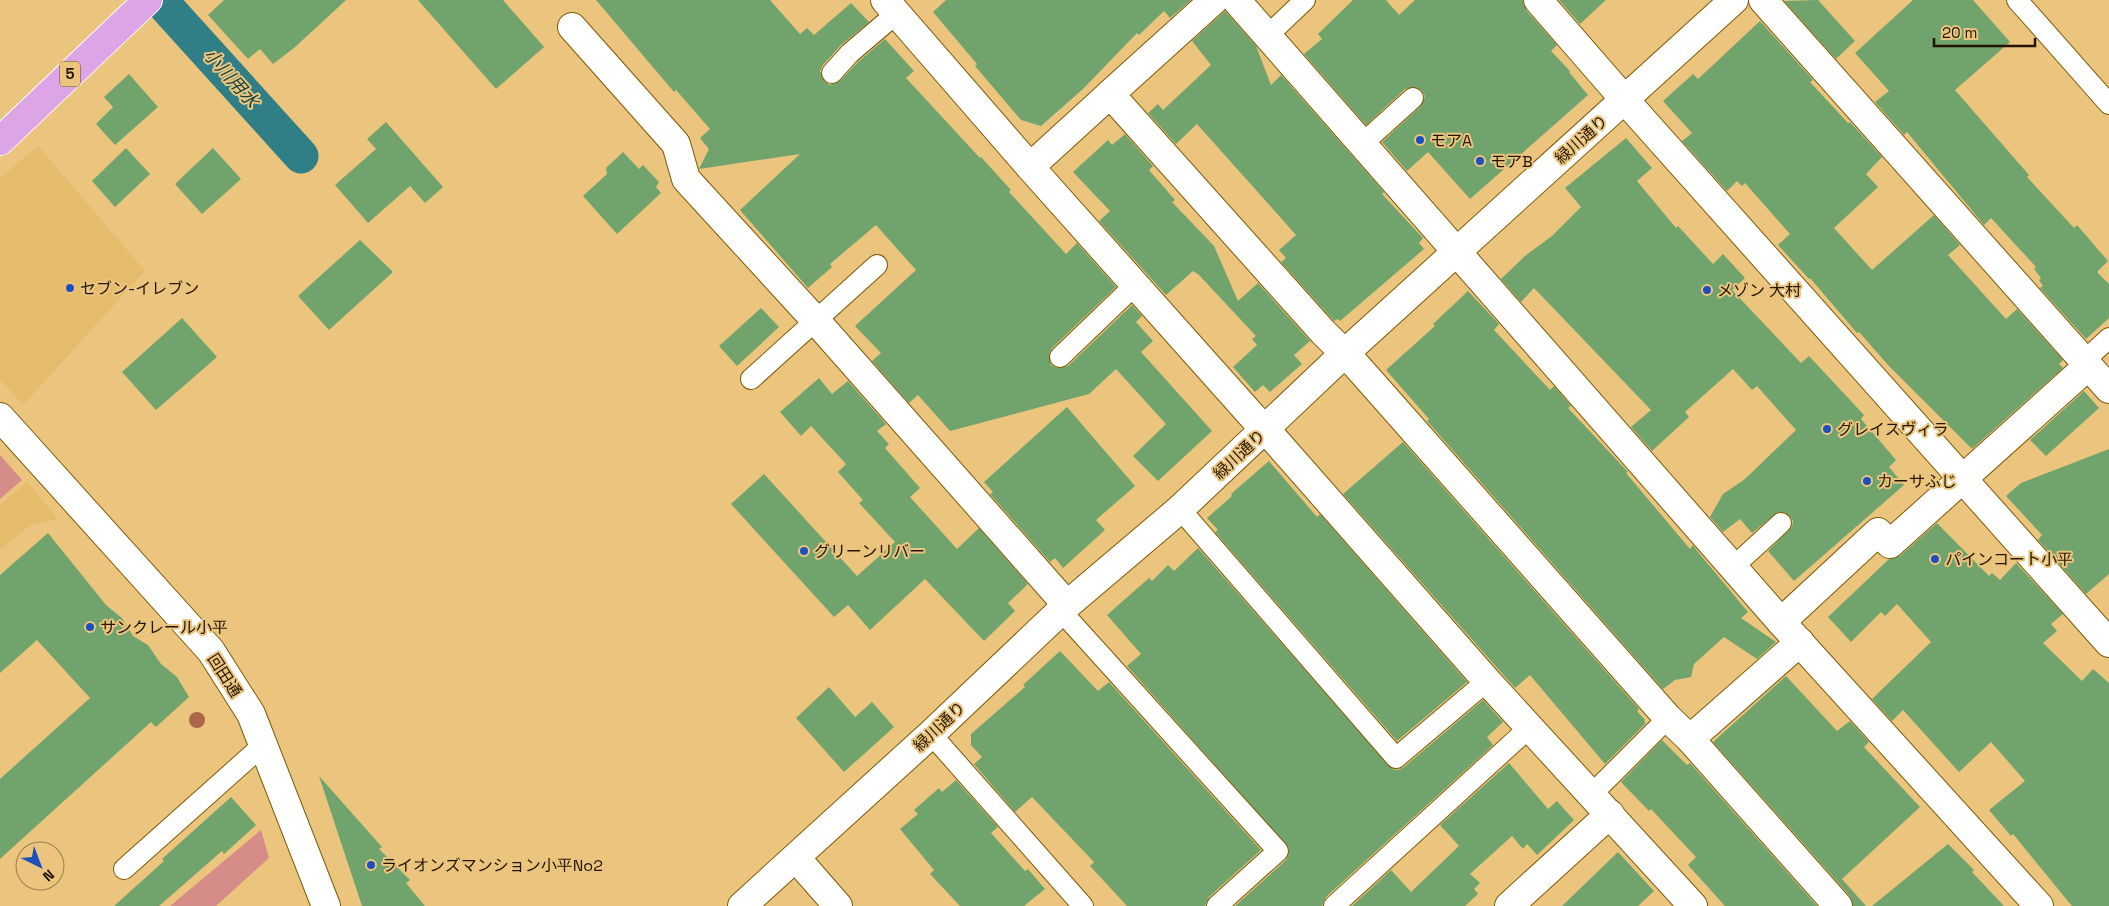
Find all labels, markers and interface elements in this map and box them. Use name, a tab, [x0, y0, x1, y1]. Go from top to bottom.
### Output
scale bar	[1934, 15, 2035, 47]
text: 20 m	[1942, 23, 1977, 42]
water label: 小川用水	[199, 43, 265, 114]
road number: 5	[60, 62, 80, 86]
street label: 緑川通り	[1551, 110, 1612, 169]
place label: モアA	[1430, 130, 1472, 151]
marker: モアA	[1414, 134, 1426, 146]
place label: モアB	[1490, 151, 1533, 172]
marker: モアB	[1474, 155, 1486, 167]
place label: セブン-イレブン	[80, 278, 199, 299]
place label: メゾン 大村	[1717, 280, 1801, 301]
marker: セブン-イレブン	[64, 282, 76, 294]
marker: メゾン 大村	[1701, 284, 1713, 296]
place label: グレイスヴィラ	[1837, 419, 1949, 440]
marker: グレイスヴィラ	[1821, 423, 1833, 435]
street label: 緑川通り	[1209, 425, 1270, 484]
place label: カーサふじ	[1877, 471, 1957, 492]
marker: カーサふじ	[1861, 475, 1873, 487]
place label: グリーンリバー	[814, 541, 925, 562]
marker: グリーンリバー	[798, 545, 810, 557]
place label: パインコート小平	[1945, 549, 2073, 570]
marker: パインコート小平	[1929, 553, 1941, 565]
place label: サンクレール小平	[100, 617, 228, 638]
marker: サンクレール小平	[84, 621, 96, 633]
street label: 回田通	[203, 649, 246, 701]
street label: 緑川通り	[909, 697, 970, 756]
north arrow	[15, 841, 65, 891]
place label: ライオンズマンション小平No2	[381, 855, 603, 876]
marker: ライオンズマンション小平No2	[365, 859, 377, 871]
text: N	[39, 866, 58, 885]

